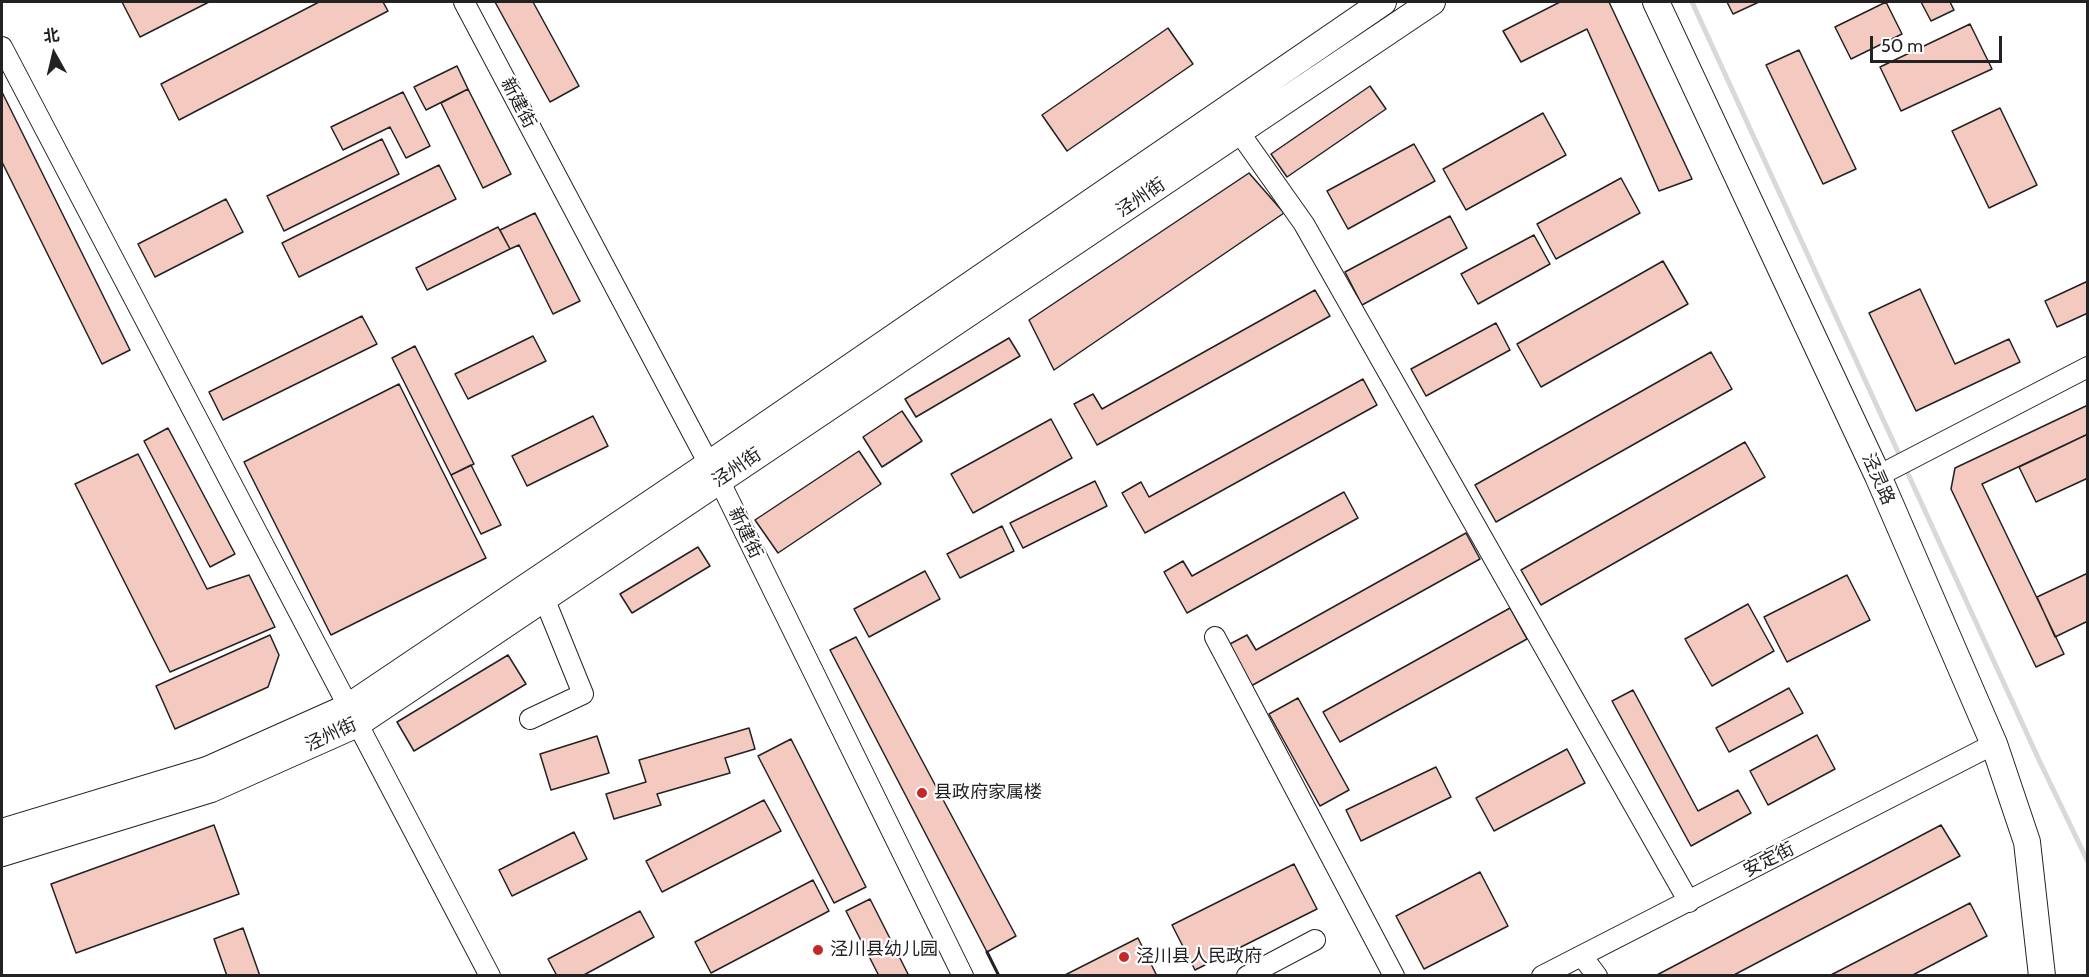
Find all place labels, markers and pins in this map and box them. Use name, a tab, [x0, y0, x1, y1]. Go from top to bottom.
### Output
place label: 县政府家属楼	[934, 782, 1042, 804]
marker: 县政府家属楼	[915, 786, 929, 800]
place label: 泾川县幼儿园	[830, 939, 938, 961]
marker: 泾川县幼儿园	[811, 943, 825, 957]
place label: 泾川县人民政府	[1136, 946, 1262, 968]
marker: 泾川县人民政府	[1117, 950, 1131, 964]

